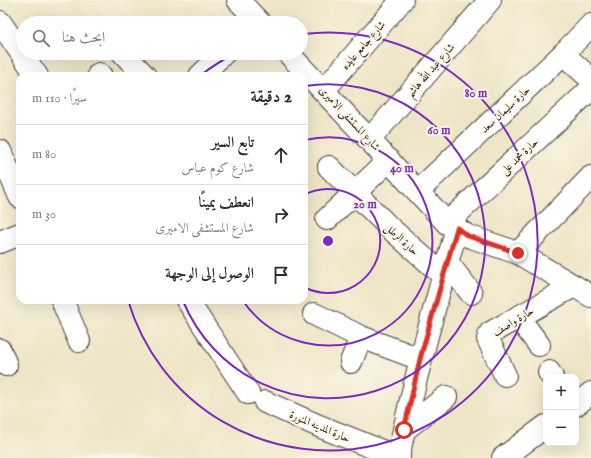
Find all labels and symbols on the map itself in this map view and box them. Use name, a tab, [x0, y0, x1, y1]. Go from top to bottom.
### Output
street label: شارع جامع عايده	[339, 18, 391, 75]
street label: شارع عبد الله هاشم	[401, 39, 460, 103]
street label: شارع المستشفى الاميرى	[314, 83, 383, 155]
street label: حارة سليمان سعد	[478, 83, 534, 136]
text: 80 m	[465, 86, 488, 101]
text: 60 m	[428, 123, 451, 138]
street label: حارة محمد على	[498, 135, 543, 179]
text: 40 m	[390, 161, 415, 176]
text: 20 m	[353, 197, 377, 212]
street label: حارة الرطل	[381, 221, 422, 260]
centre of rings	[321, 234, 335, 248]
route end	[509, 244, 527, 262]
street label: حارة واصف	[490, 304, 537, 340]
street label: حارة المدينه المنورة	[287, 408, 352, 446]
route start	[395, 421, 413, 439]

